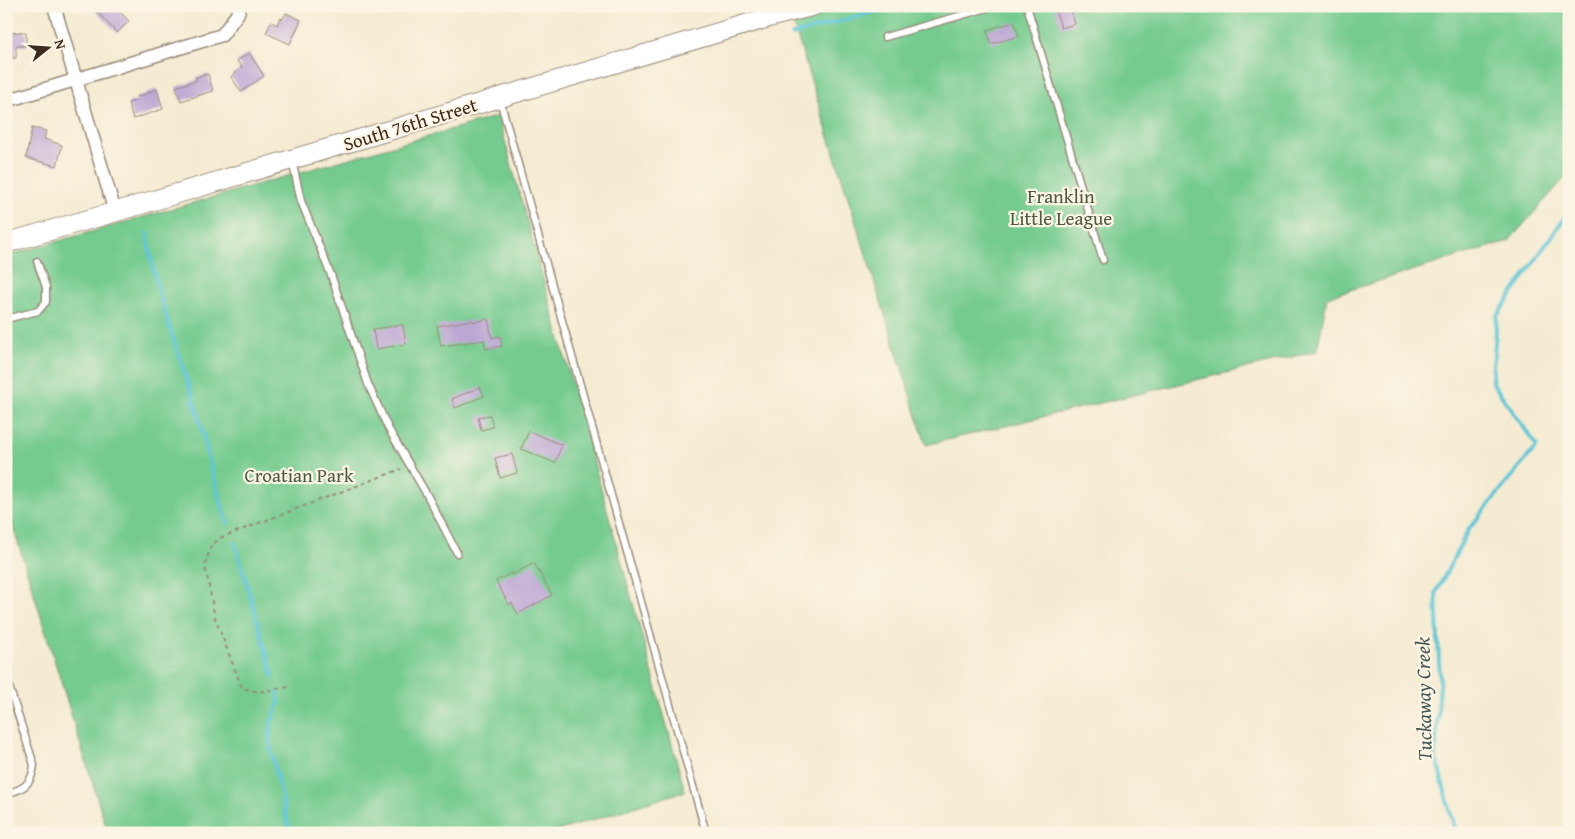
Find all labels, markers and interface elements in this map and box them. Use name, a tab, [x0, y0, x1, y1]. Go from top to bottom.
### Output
north arrow	[22, 22, 72, 72]
text: N	[50, 37, 72, 52]
street label: South 76th Street	[340, 90, 481, 158]
park label: Franklin Little League	[1010, 182, 1112, 232]
park label: Croatian Park	[244, 461, 354, 489]
water label: Tuckaway Creek	[1407, 636, 1439, 761]

